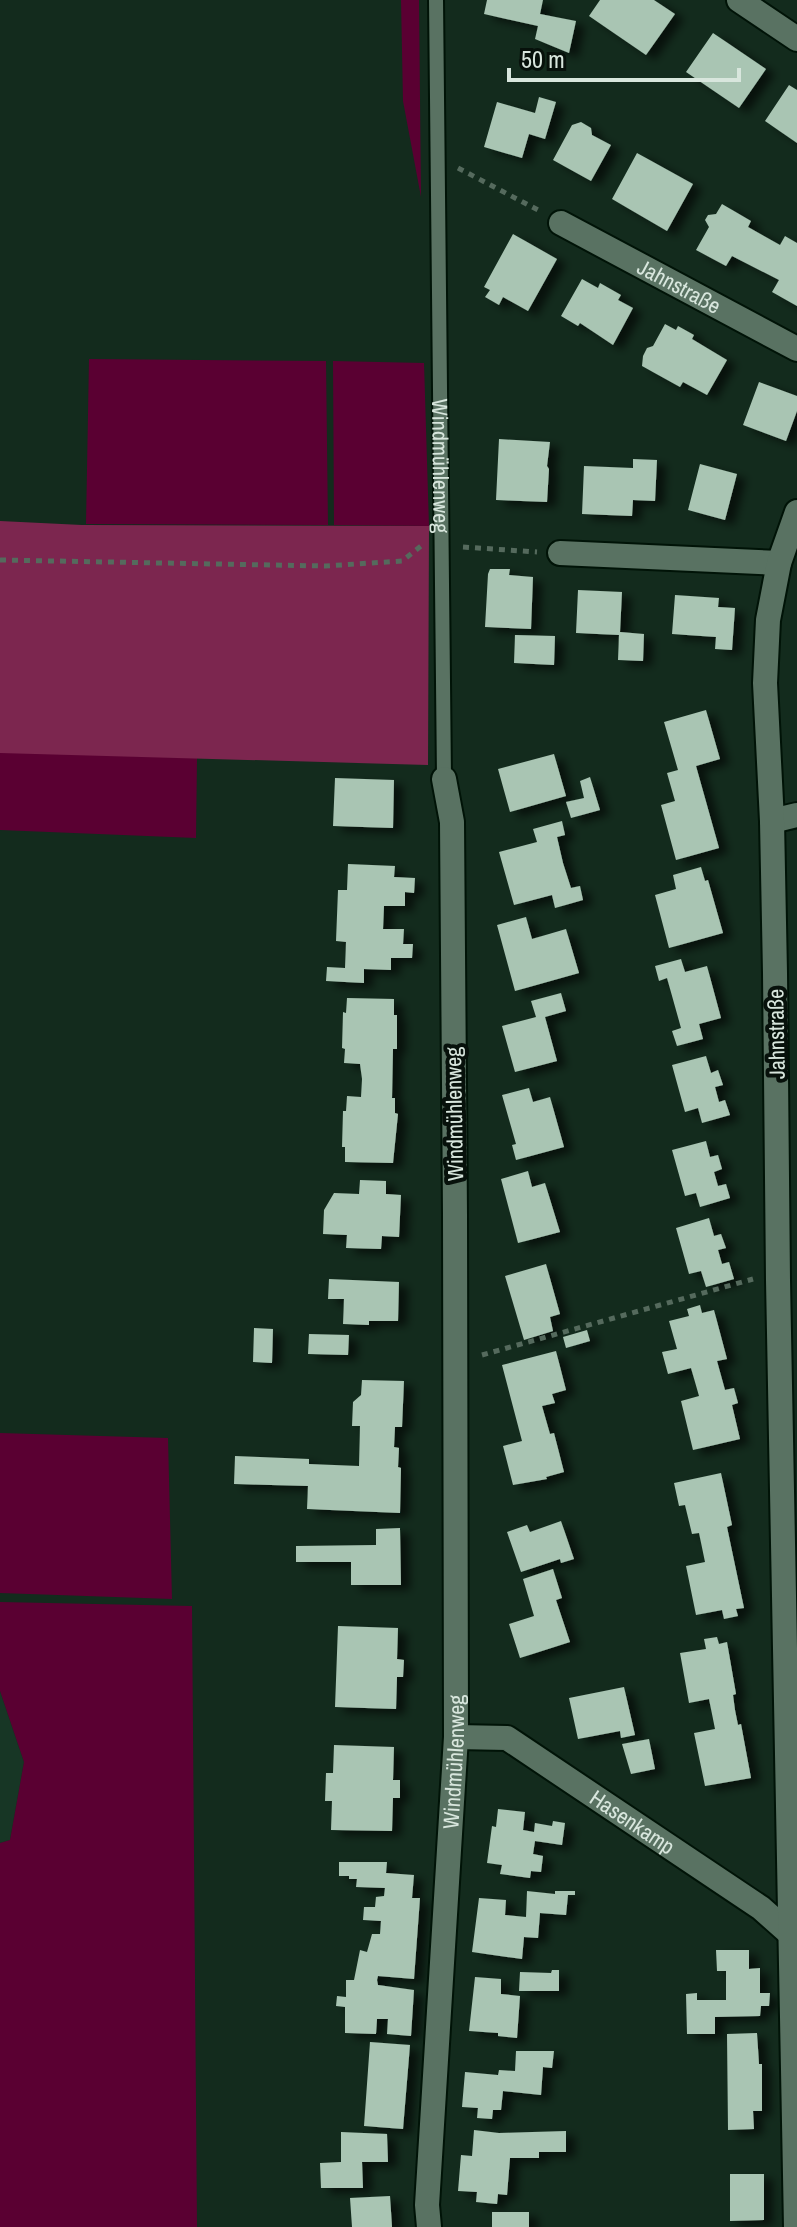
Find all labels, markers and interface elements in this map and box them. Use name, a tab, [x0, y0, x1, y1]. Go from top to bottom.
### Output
scale bar	[509, 32, 739, 82]
text: 50 m	[521, 43, 565, 75]
street label: Jahnstraße	[632, 252, 726, 321]
street label: Windmühlenweg	[425, 399, 456, 533]
street label: Jahnstraße	[760, 989, 792, 1079]
street label: Windmühlenweg	[438, 1047, 470, 1181]
street label: Windmühlenweg	[435, 1695, 471, 1830]
street label: Hasenkamp	[584, 1783, 681, 1861]

